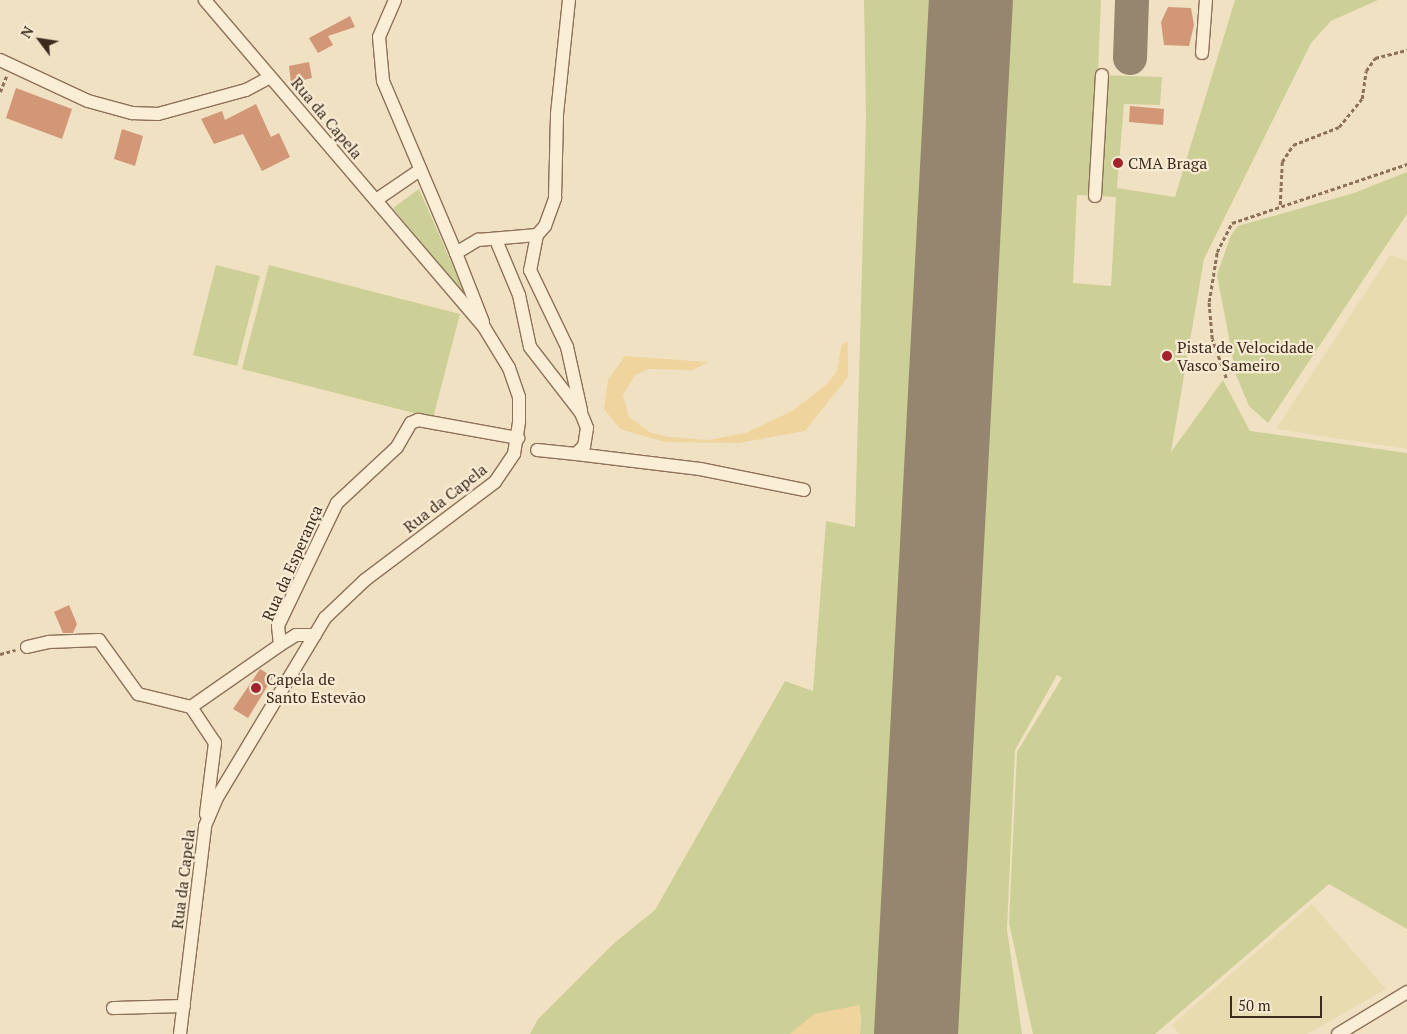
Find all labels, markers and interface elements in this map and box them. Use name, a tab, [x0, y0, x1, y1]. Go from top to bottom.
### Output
north arrow	[15, 15, 65, 65]
text: N	[16, 23, 38, 41]
street label: Rua da Capela	[287, 73, 367, 163]
place label: CMA Braga	[1128, 153, 1208, 173]
marker: CMA Braga	[1112, 157, 1124, 169]
place label: Pista de Velocidade Vasco Sameiro	[1177, 337, 1314, 375]
marker: Pista de Velocidade Vasco Sameiro	[1161, 350, 1173, 362]
street label: Rua da Capela	[399, 459, 491, 537]
street label: Rua da Esperança	[258, 502, 326, 624]
place label: Capela de Santo Estevão	[266, 669, 366, 707]
marker: Capela de Santo Estevão	[250, 682, 262, 694]
street label: Rua da Capela	[167, 828, 199, 930]
scale bar	[1232, 986, 1324, 1018]
text: 50 m	[1238, 995, 1271, 1015]

